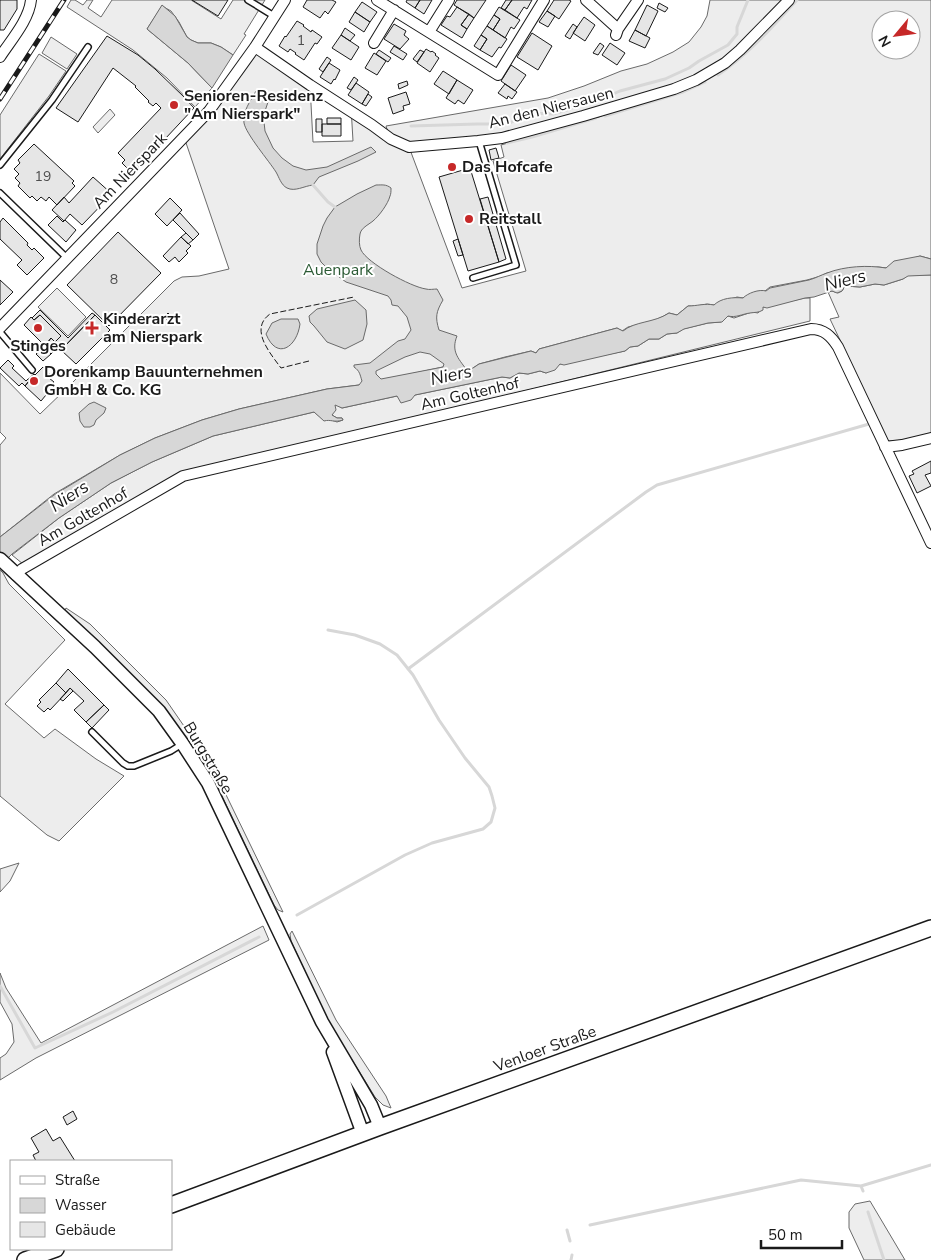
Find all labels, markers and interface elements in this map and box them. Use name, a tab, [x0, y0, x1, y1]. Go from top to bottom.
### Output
north arrow	[871, 10, 921, 60]
house number: 1	[297, 31, 305, 50]
text: N	[874, 32, 896, 50]
street label: An den Niersauen	[486, 82, 616, 134]
place label: Senioren-Residenz "Am Nierspark"	[184, 85, 324, 125]
marker: Senioren-Residenz "Am Nierspark"	[168, 99, 180, 111]
street label: Am Nierspark	[88, 127, 173, 214]
place label: Das Hofcafe	[462, 156, 553, 178]
marker: Das Hofcafe	[446, 161, 458, 173]
house number: 19	[35, 167, 51, 186]
place label: Reitstall	[479, 208, 542, 230]
marker: Reitstall	[463, 213, 475, 225]
park label: Auenpark	[303, 259, 374, 281]
water label: Niers	[822, 263, 868, 297]
house number: 8	[110, 270, 118, 289]
place label: Kinderarzt am Nierspark	[103, 308, 202, 348]
marker: Kinderarzt am Nierspark	[85, 321, 99, 335]
marker: Stinges	[32, 322, 44, 334]
place label: Stinges	[10, 335, 66, 357]
water label: Niers	[428, 359, 474, 391]
place label: Dorenkamp Bauunternehmen GmbH & Co. KG	[44, 361, 263, 401]
street label: Am Goltenhof	[418, 372, 522, 416]
marker: Dorenkamp Bauunternehmen GmbH & Co. KG	[28, 375, 40, 387]
water label: Niers	[45, 474, 93, 518]
street label: Am Goltenhof	[34, 482, 133, 552]
street label: Burgstraße	[178, 718, 238, 798]
street label: Venloer Straße	[490, 1020, 599, 1078]
legend	[10, 1160, 172, 1250]
text: Straße	[55, 1170, 100, 1190]
text: Wasser	[55, 1195, 107, 1215]
scale bar	[761, 1218, 842, 1250]
text: Gebäude	[55, 1220, 116, 1240]
text: 50 m	[768, 1225, 803, 1245]

